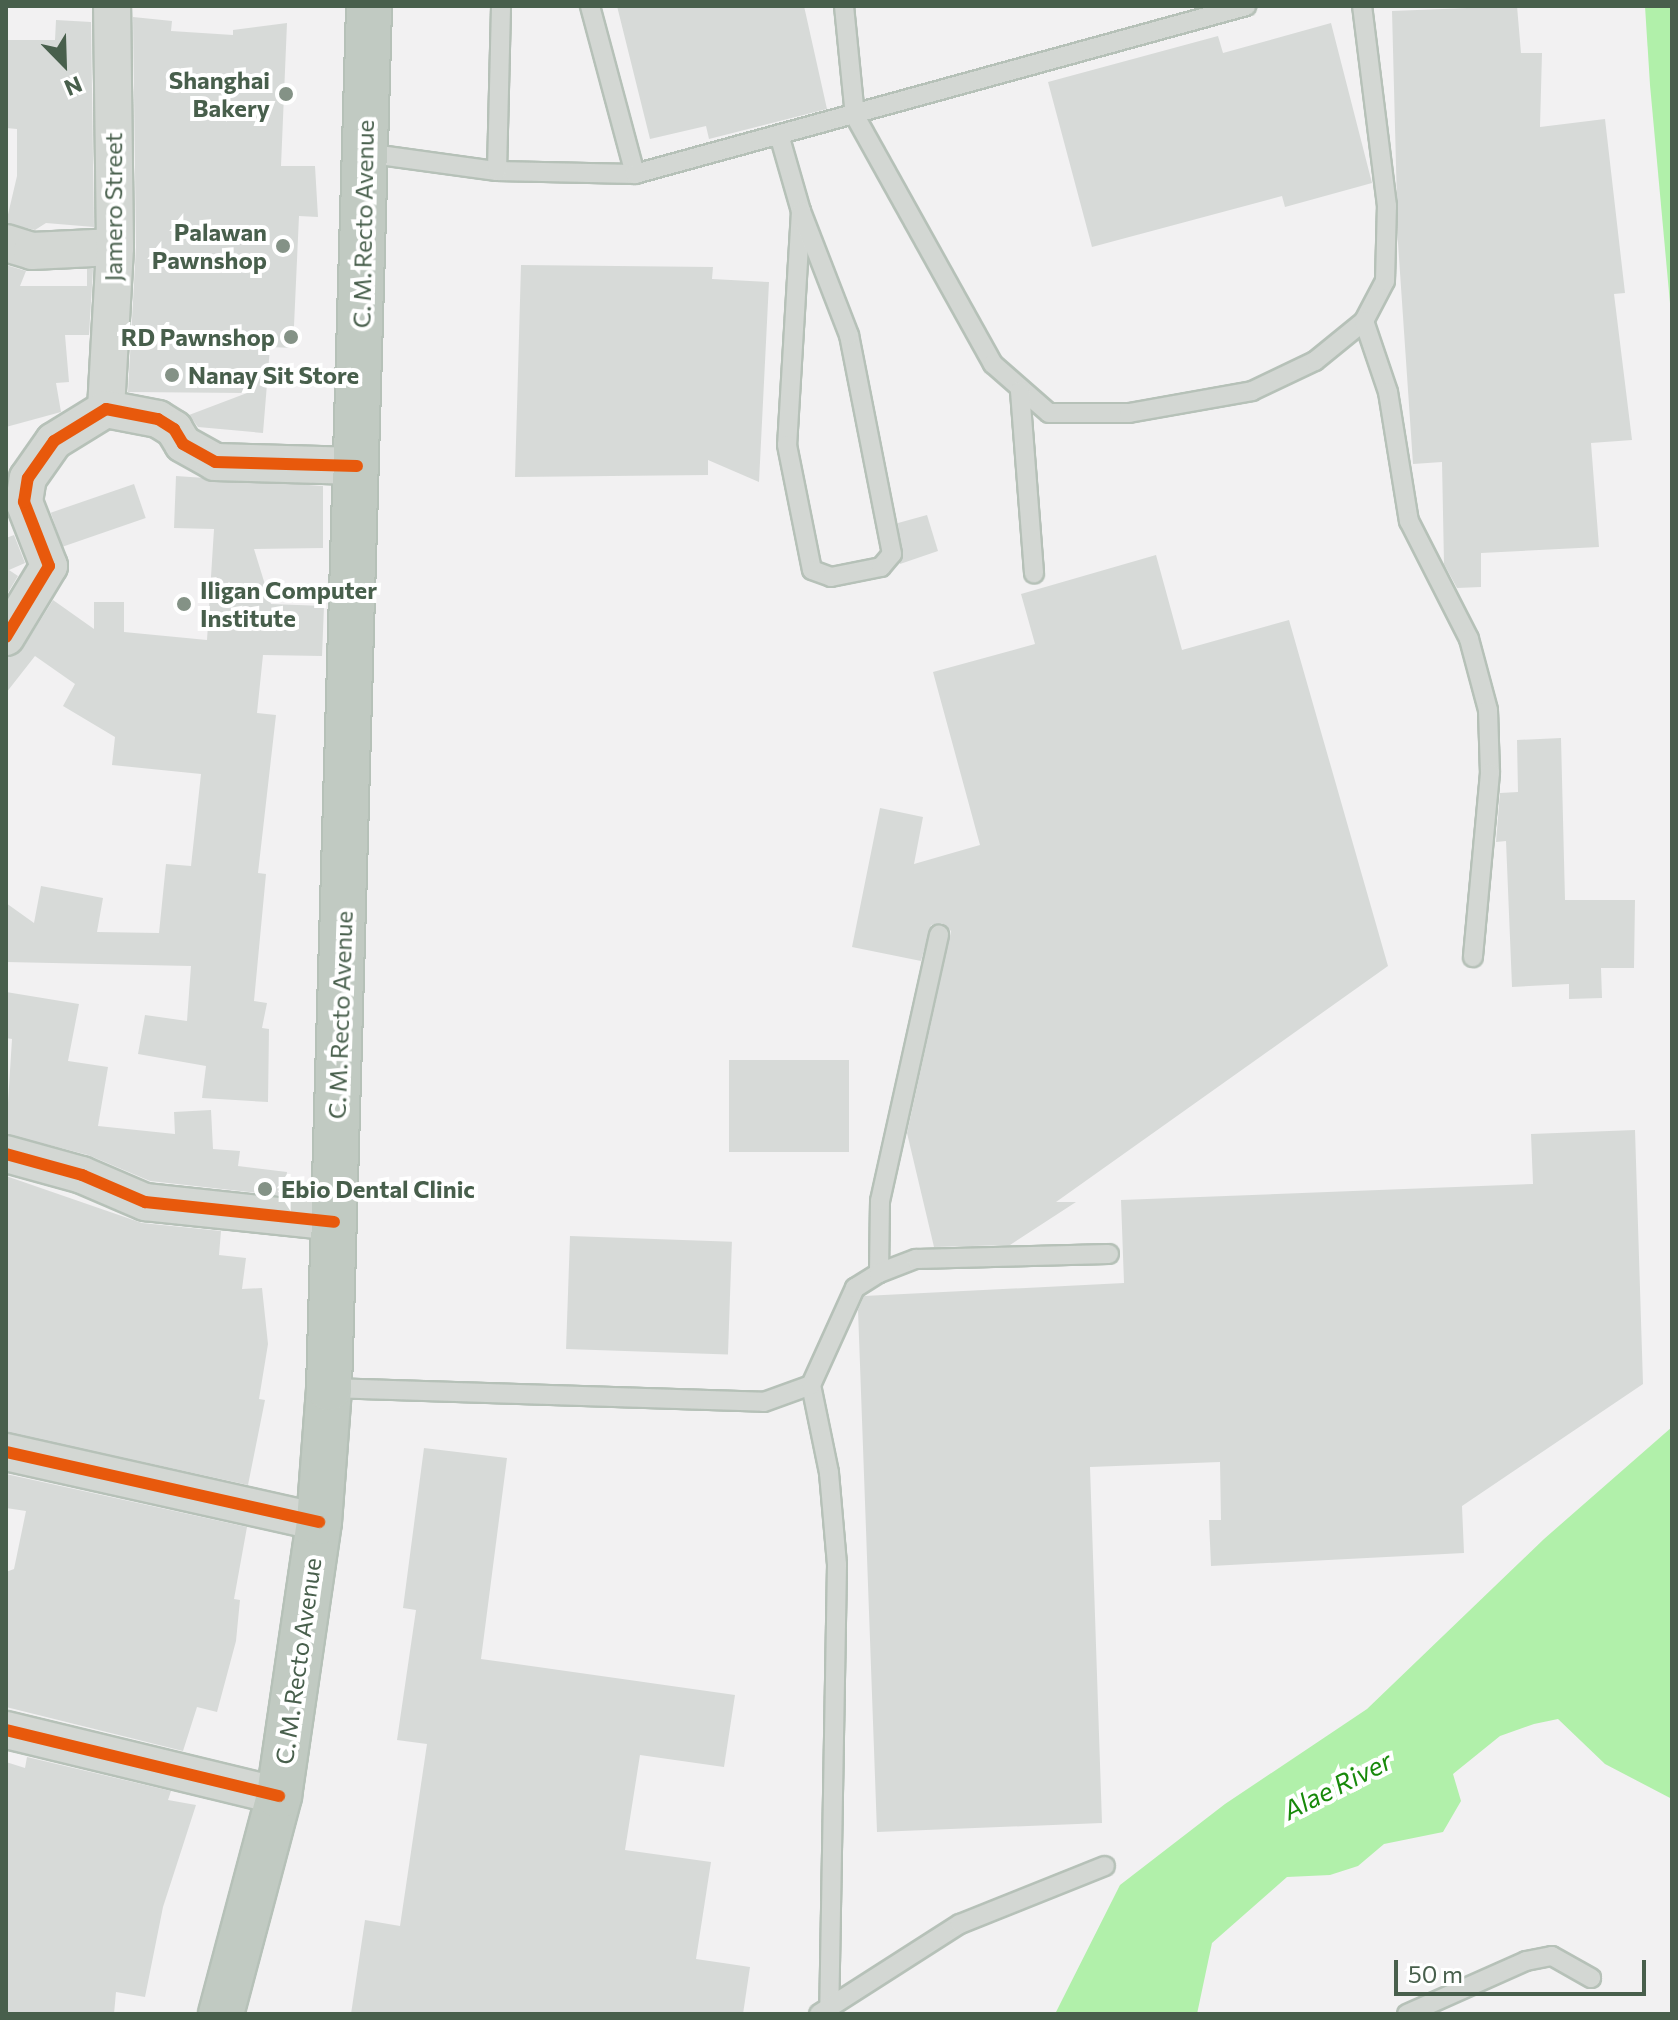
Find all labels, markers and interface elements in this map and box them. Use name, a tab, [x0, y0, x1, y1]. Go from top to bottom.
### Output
north arrow	[24, 24, 104, 104]
place label: Shanghai Bakery	[169, 66, 270, 122]
text: N	[61, 71, 86, 102]
marker: Shanghai Bakery	[277, 85, 295, 103]
street label: C. M. Recto Avenue	[347, 120, 379, 328]
street label: Jamero Street	[99, 132, 127, 282]
place label: Palawan Pawnshop	[152, 218, 267, 274]
marker: Palawan Pawnshop	[274, 237, 292, 255]
place label: RD Pawnshop	[121, 323, 275, 351]
marker: RD Pawnshop	[282, 328, 300, 346]
place label: Nanay Sit Store	[188, 361, 359, 389]
marker: Nanay Sit Store	[163, 366, 181, 384]
place label: Iligan Computer Institute	[200, 576, 377, 632]
marker: Iligan Computer Institute	[175, 595, 193, 613]
street label: C. M. Recto Avenue	[322, 910, 358, 1120]
place label: Ebio Dental Clinic	[281, 1175, 475, 1203]
marker: Ebio Dental Clinic	[256, 1180, 274, 1198]
street label: C. M. Recto Avenue	[269, 1556, 327, 1766]
water label: Alae River	[1277, 1744, 1397, 1826]
scale bar	[1398, 1944, 1650, 1994]
text: 50 m	[1408, 1959, 1463, 1988]

